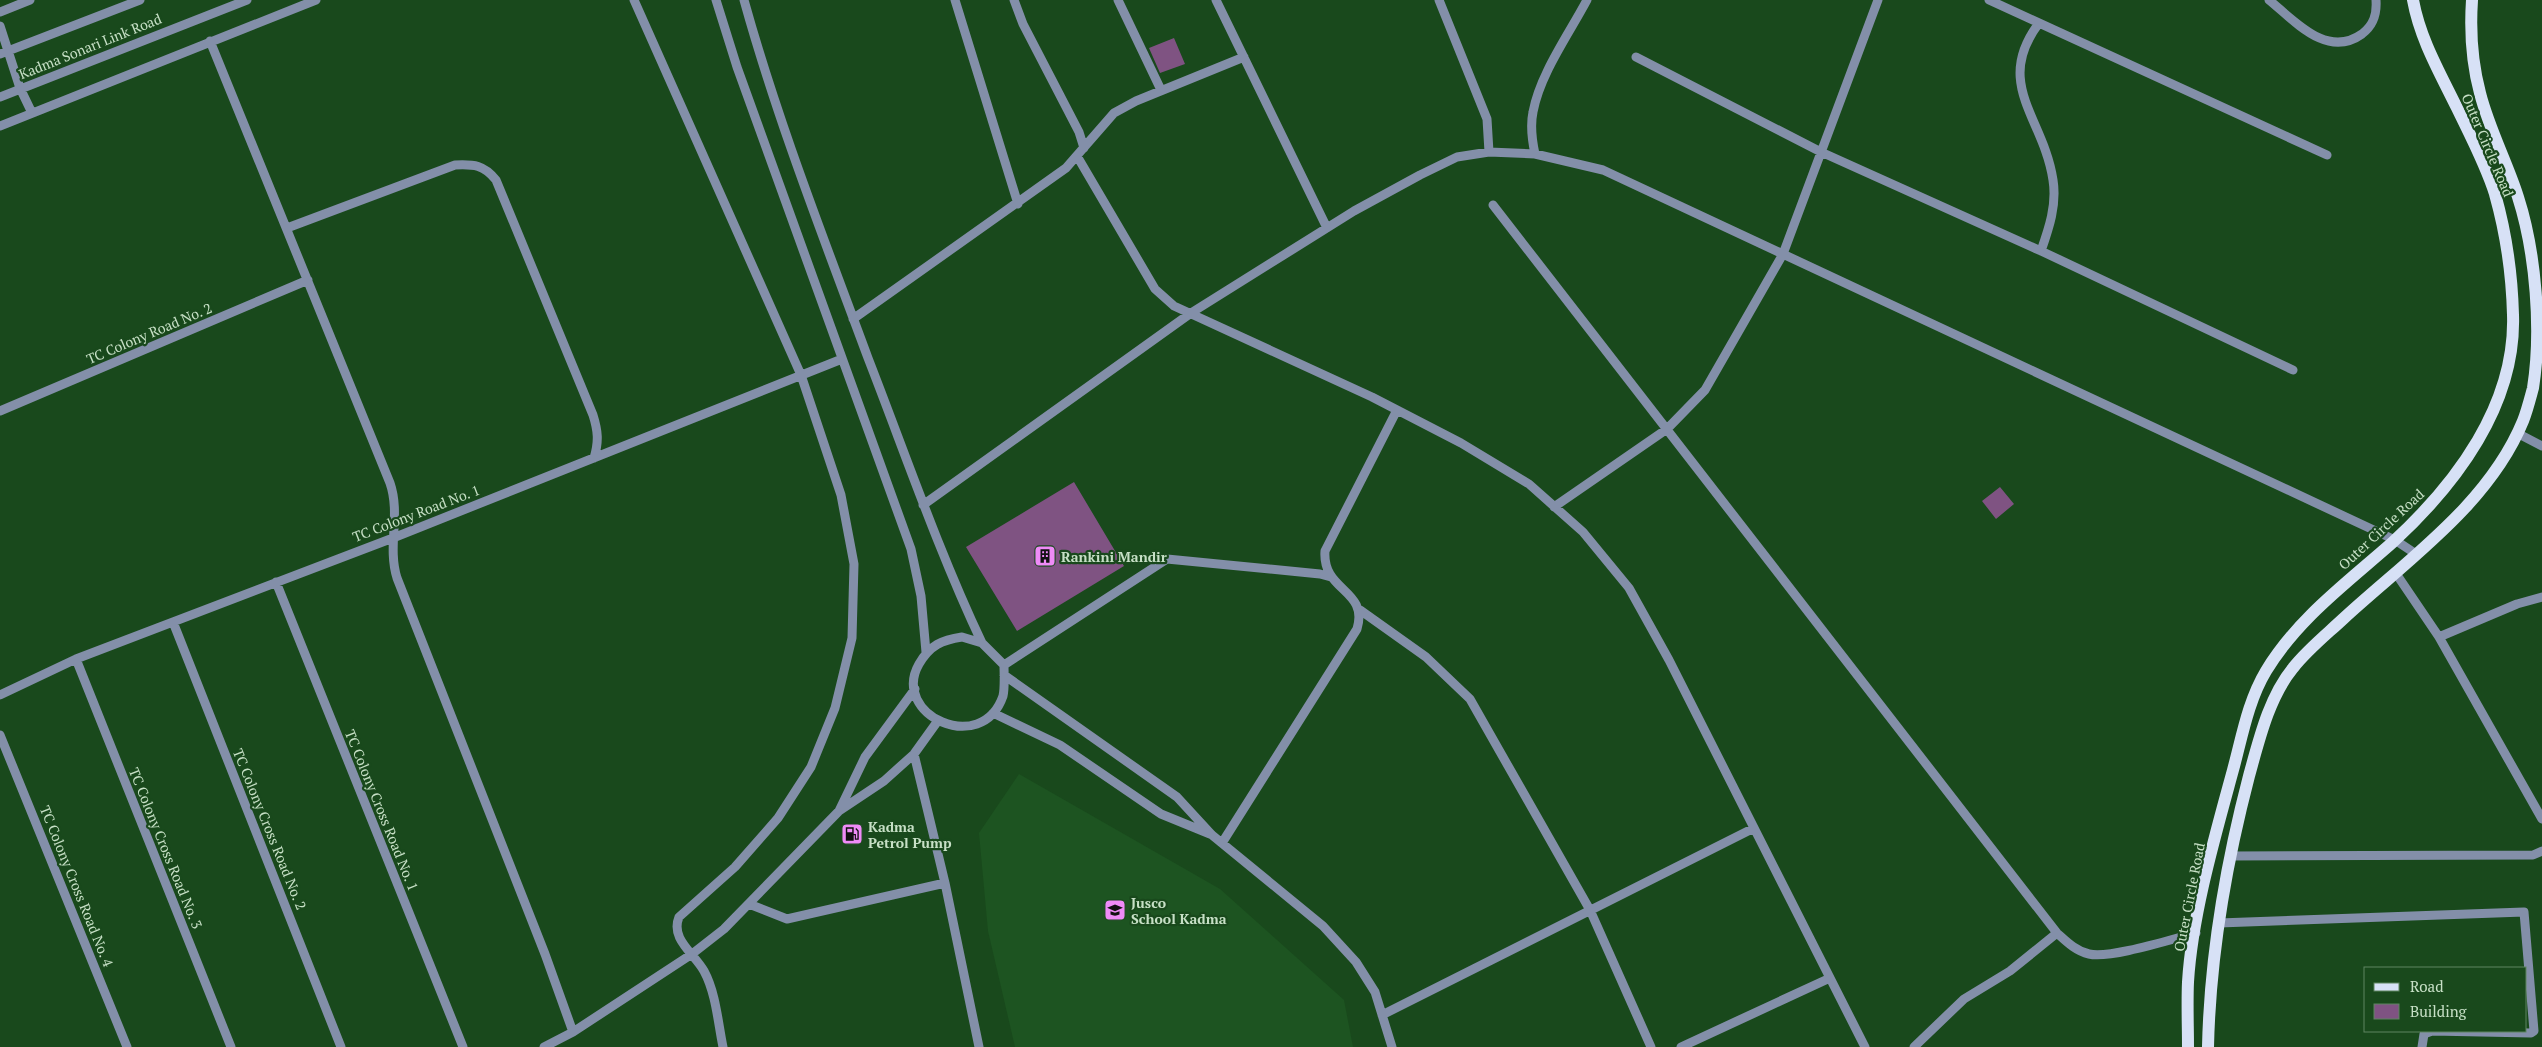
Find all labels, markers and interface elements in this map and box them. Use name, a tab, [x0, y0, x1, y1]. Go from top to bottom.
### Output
street label: Kadma Sonari Link Road	[16, 9, 164, 83]
street label: Outer Circle Road	[2458, 90, 2518, 200]
street label: TC Colony Road No. 2	[83, 298, 215, 368]
street label: TC Colony Road No. 1	[350, 480, 482, 546]
street label: Outer Circle Road	[2334, 484, 2428, 574]
building icon: Rankini Mandir	[1033, 544, 1057, 568]
place label: Rankini Mandir	[1061, 547, 1167, 566]
street label: TC Colony Cross Road No. 1	[341, 727, 423, 893]
street label: TC Colony Cross Road No. 2	[229, 746, 311, 912]
street label: TC Colony Cross Road No. 3	[125, 765, 207, 931]
street label: TC Colony Cross Road No. 4	[36, 803, 118, 970]
place label: Kadma Petrol Pump	[868, 817, 952, 852]
fuel station icon: Kadma Petrol Pump	[840, 822, 864, 846]
street label: Outer Circle Road	[2169, 841, 2209, 953]
place label: Jusco School Kadma	[1131, 893, 1227, 928]
school or university icon: Jusco School Kadma	[1103, 898, 1127, 922]
legend	[2364, 967, 2527, 1032]
text: Road	[2410, 976, 2443, 996]
text: Building	[2410, 1001, 2468, 1021]

